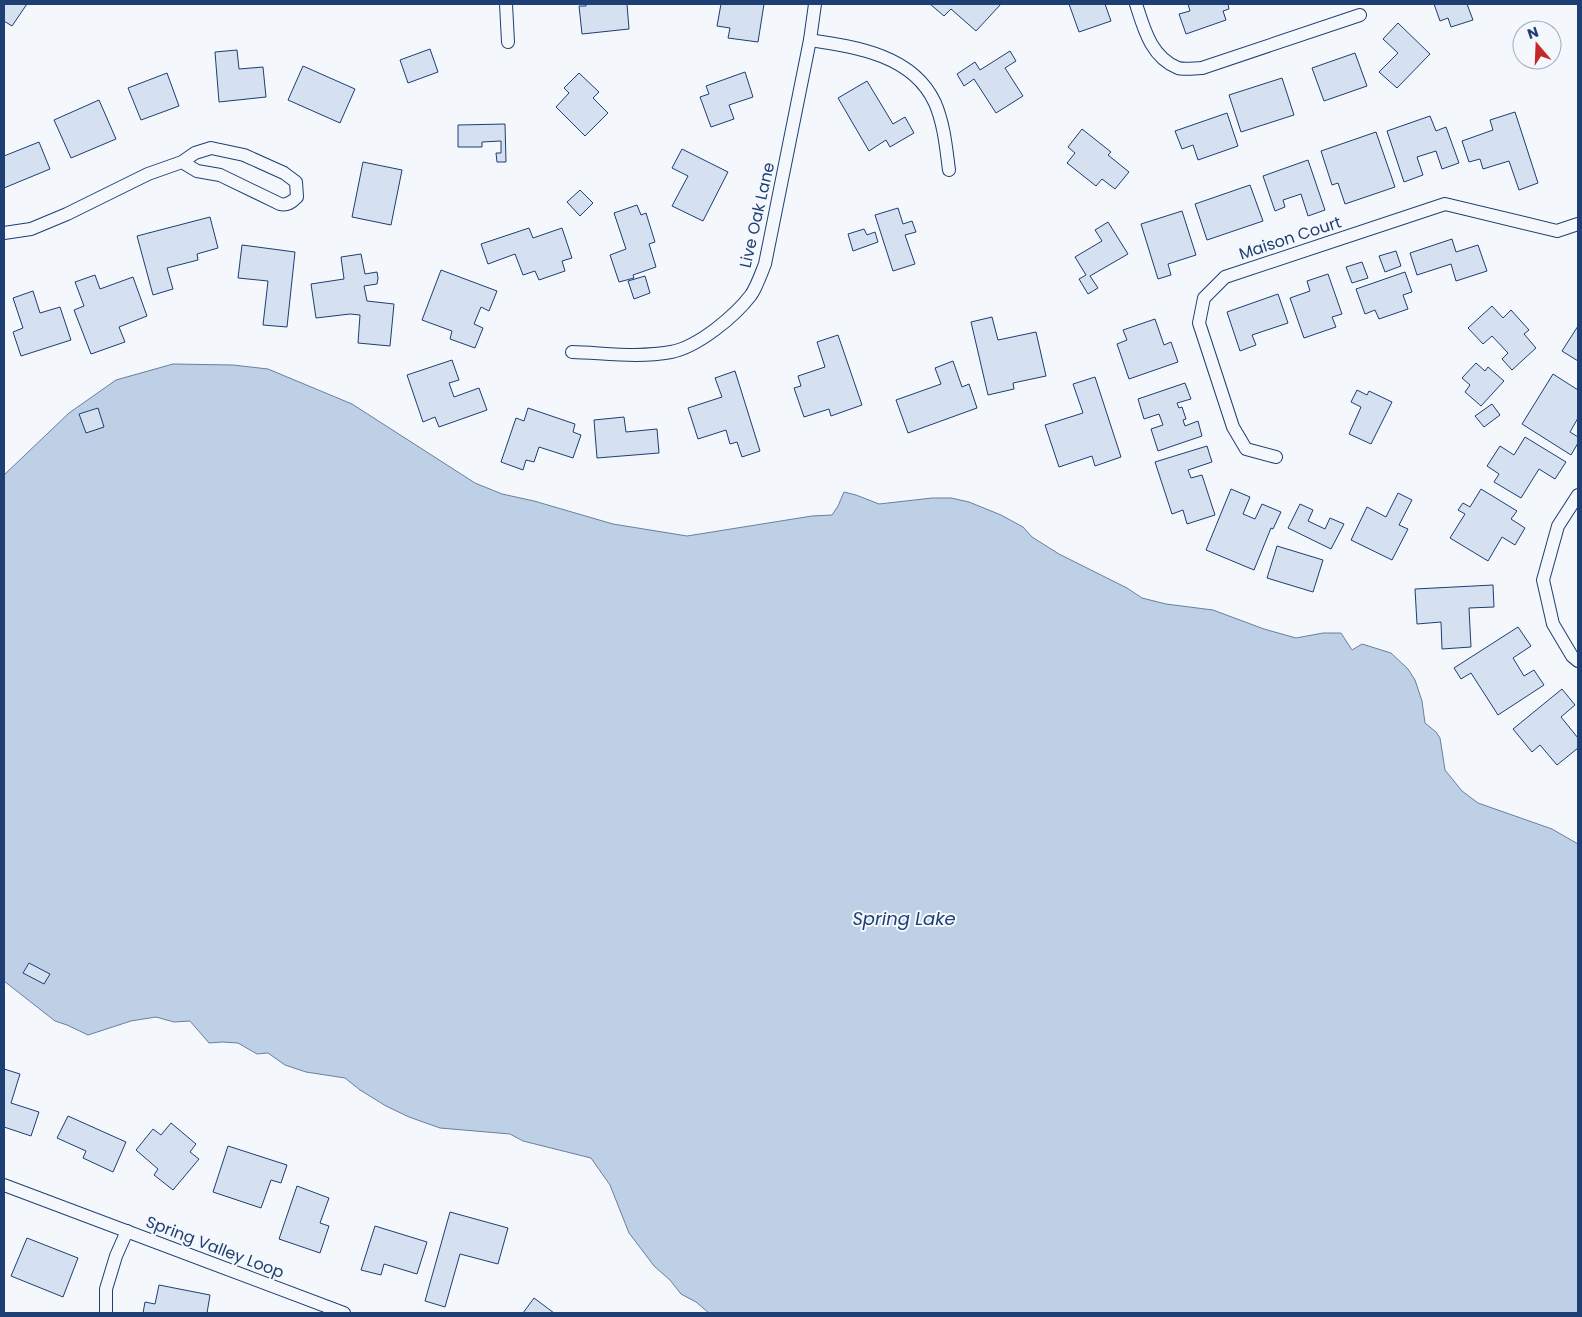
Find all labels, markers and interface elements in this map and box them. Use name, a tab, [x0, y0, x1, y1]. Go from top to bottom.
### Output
north arrow	[1512, 20, 1562, 70]
text: N	[1525, 22, 1541, 44]
street label: Live Oak Lane	[734, 160, 780, 270]
street label: Maison Court	[1236, 211, 1344, 265]
water label: Spring Lake	[852, 906, 956, 931]
street label: Spring Valley Loop	[143, 1210, 288, 1284]

